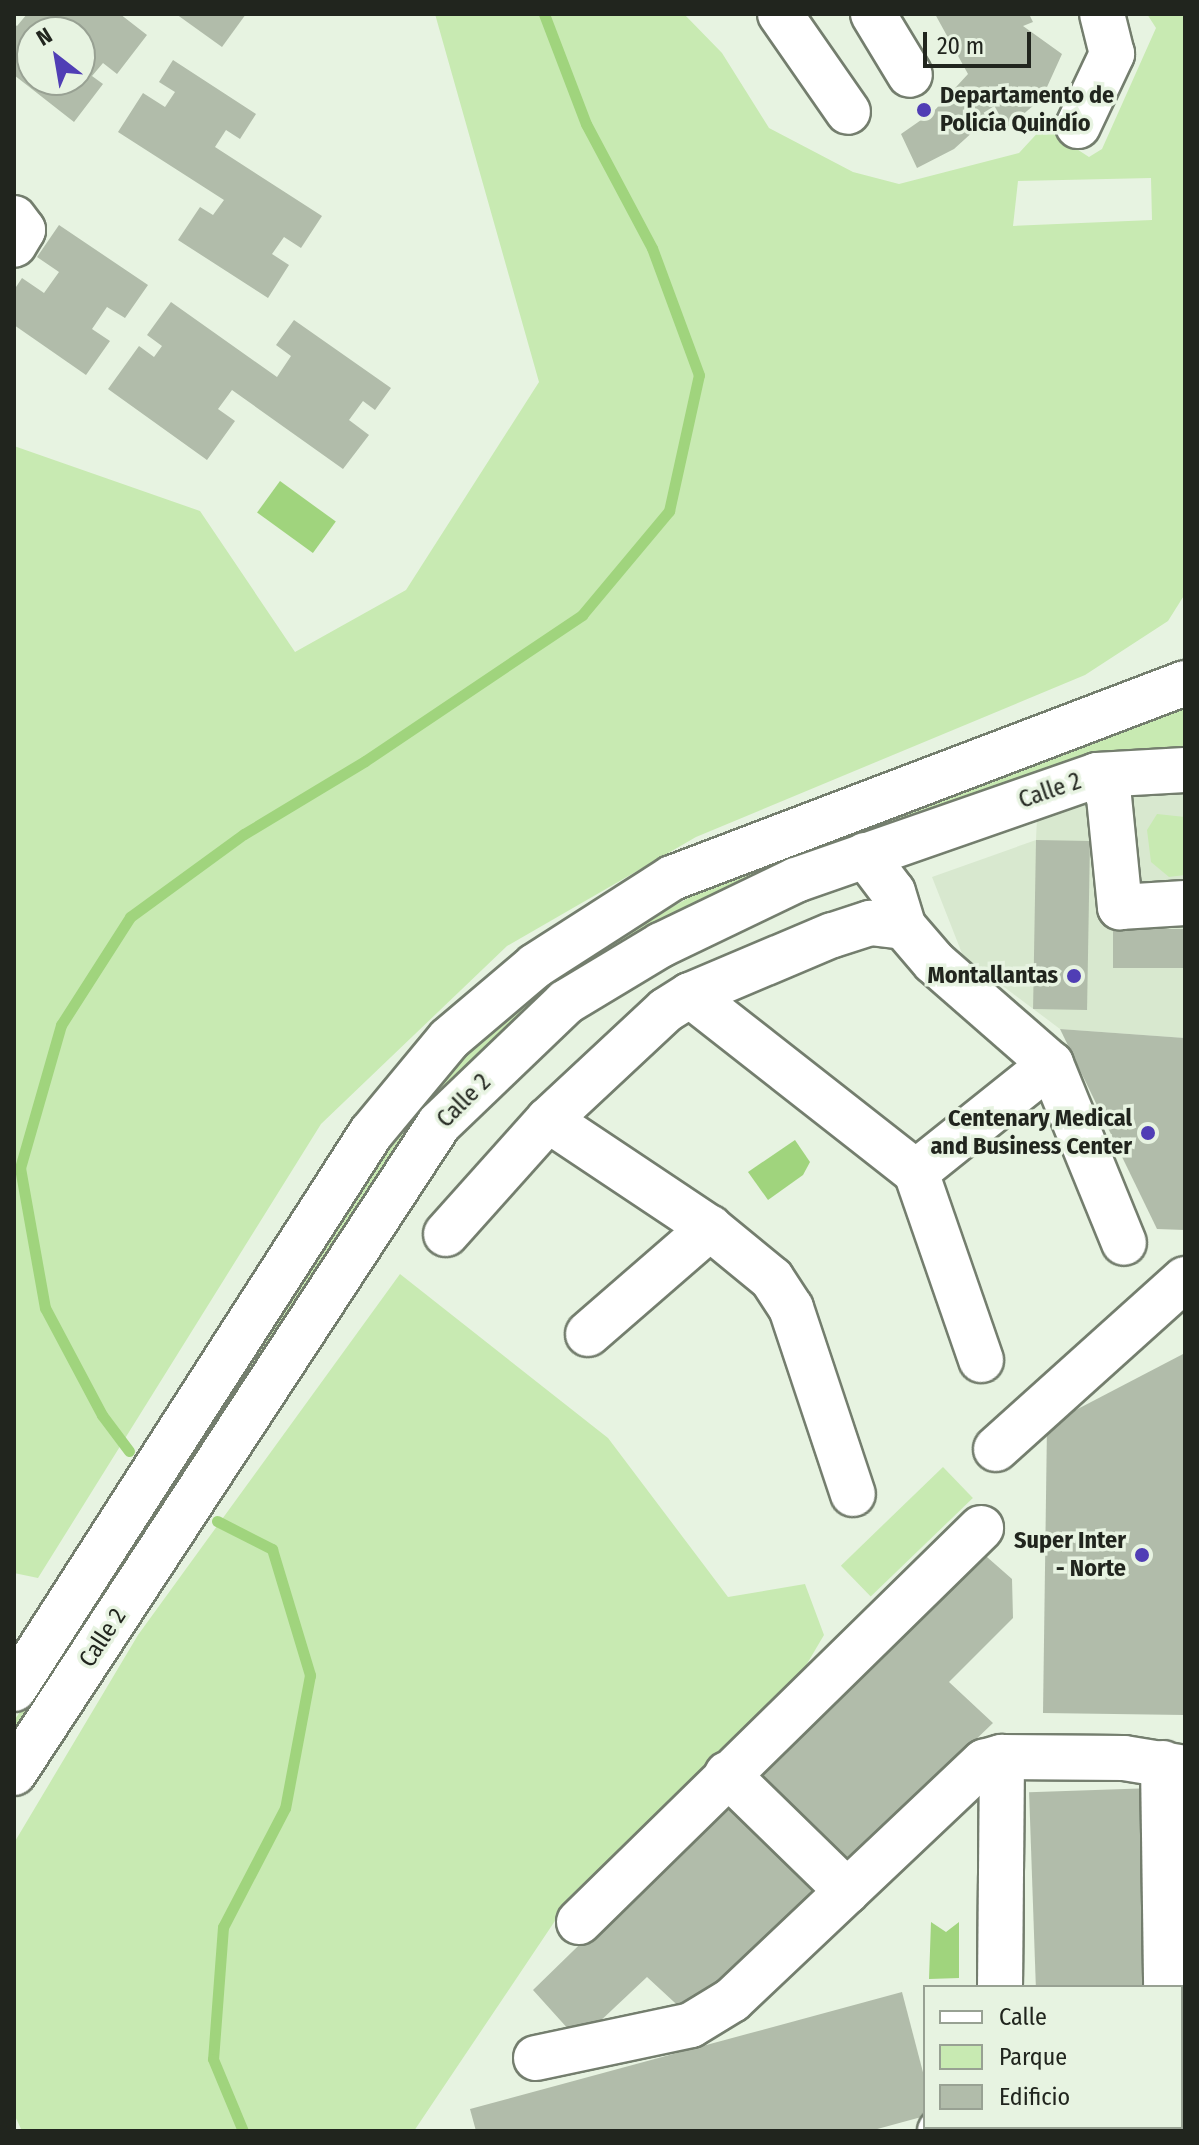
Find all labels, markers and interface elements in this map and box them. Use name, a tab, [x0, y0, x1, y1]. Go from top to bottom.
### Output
north arrow	[16, 16, 96, 96]
scale bar	[927, 16, 1035, 66]
text: N	[32, 22, 57, 52]
text: 20 m	[937, 32, 984, 60]
place label: Departamento de Policía Quindío	[940, 82, 1114, 138]
marker: Departamento de Policía Quindío	[915, 101, 933, 119]
street label: Calle 2	[1015, 767, 1085, 815]
place label: Montallantas	[927, 962, 1058, 990]
marker: Montallantas	[1065, 967, 1083, 985]
street label: Calle 2	[431, 1068, 497, 1134]
place label: Centenary Medical and Business Center	[930, 1105, 1132, 1161]
marker: Centenary Medical and Business Center	[1139, 1124, 1157, 1142]
place label: Super Inter - Norte	[1014, 1527, 1126, 1583]
marker: Super Inter - Norte	[1133, 1546, 1151, 1564]
street label: Calle 2	[73, 1603, 133, 1673]
legend	[923, 1985, 1183, 2129]
text: Calle	[999, 2003, 1047, 2031]
text: Parque	[999, 2043, 1067, 2071]
text: Edificio	[999, 2083, 1070, 2111]

